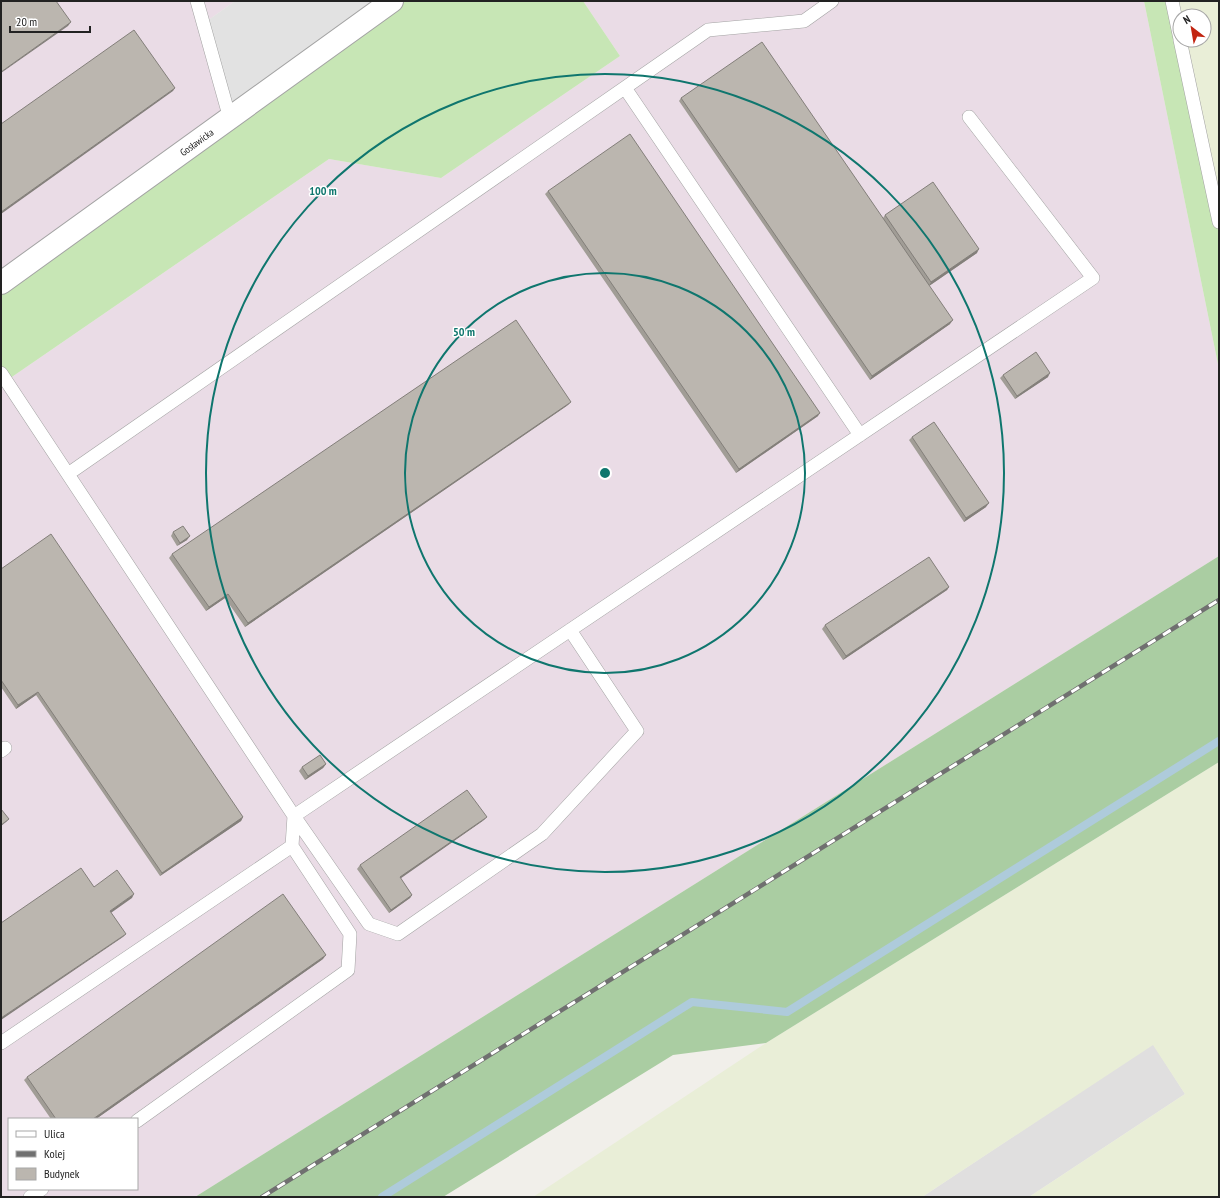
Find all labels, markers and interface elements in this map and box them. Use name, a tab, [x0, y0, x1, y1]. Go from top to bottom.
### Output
scale bar	[10, 8, 90, 34]
north arrow	[1172, 8, 1212, 48]
text: N	[1181, 12, 1193, 27]
text: 20 m	[16, 14, 37, 29]
street label: Gosławicka	[177, 125, 216, 159]
text: 100 m	[309, 183, 337, 198]
text: 50 m	[453, 324, 475, 339]
centre of rings	[598, 466, 612, 480]
legend	[8, 1118, 138, 1190]
text: Ulica	[44, 1126, 65, 1141]
text: Kolej	[44, 1146, 65, 1161]
text: Budynek	[44, 1166, 80, 1181]

